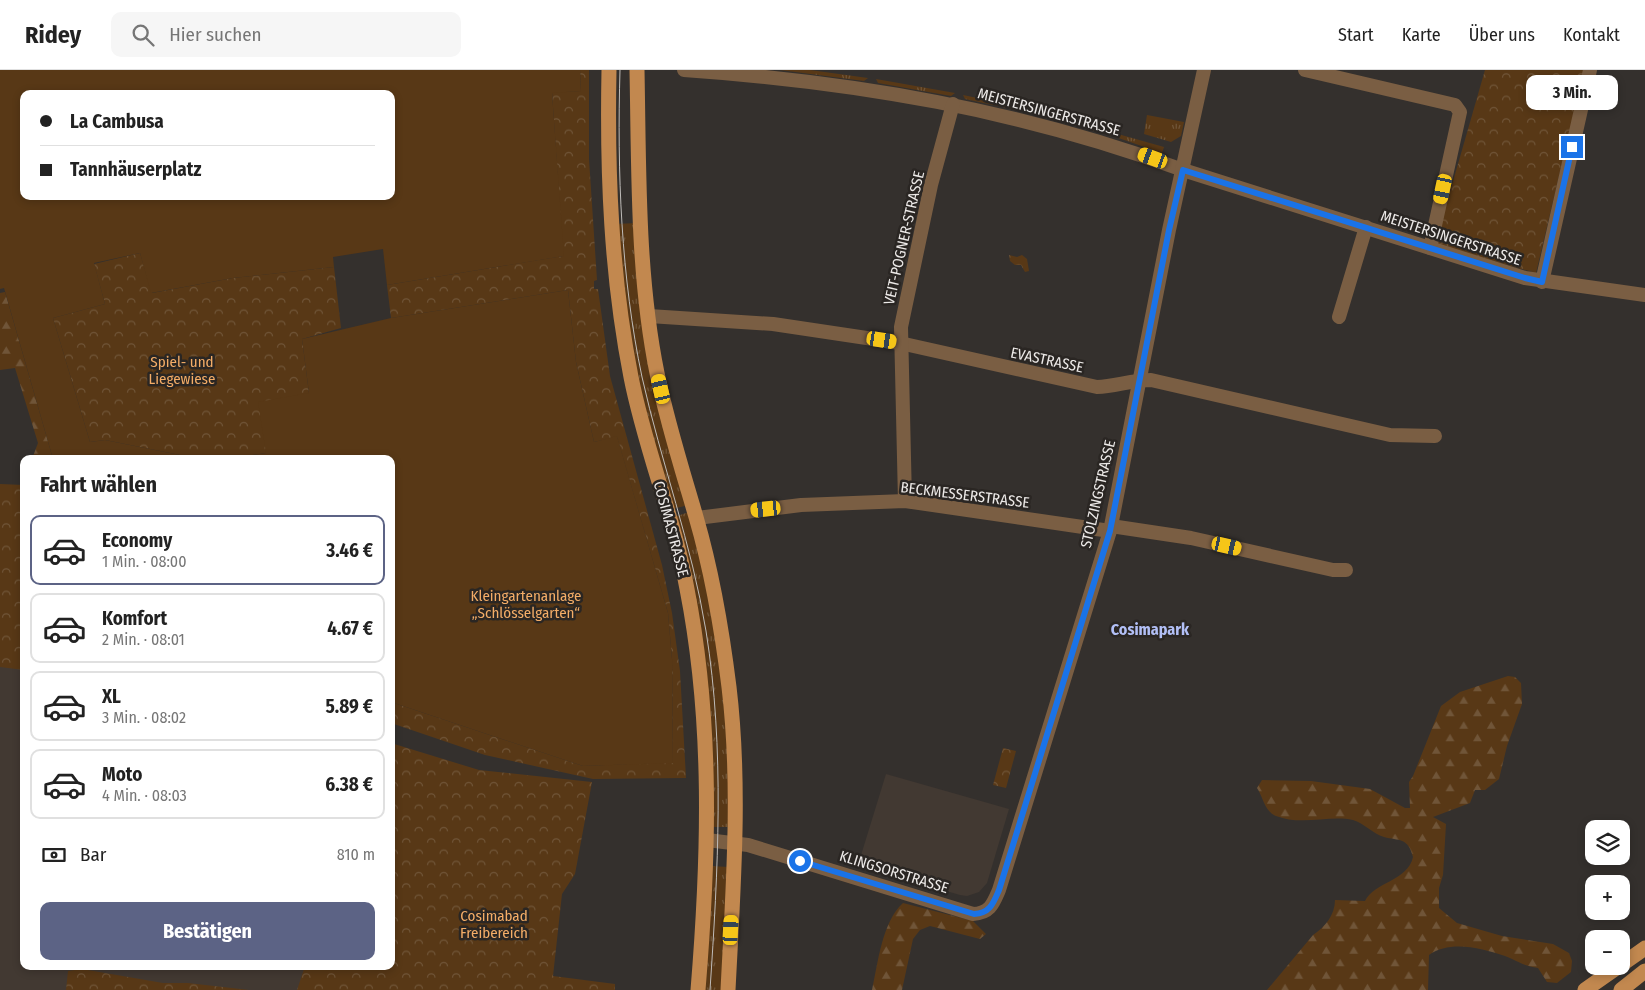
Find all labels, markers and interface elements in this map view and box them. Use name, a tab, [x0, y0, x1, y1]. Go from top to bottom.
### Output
search box	[111, 12, 461, 57]
text: Ridey	[25, 21, 81, 49]
icon: search	[129, 21, 157, 49]
text: Hier suchen	[169, 23, 262, 46]
text: Start	[1338, 24, 1374, 46]
text: Karte	[1402, 24, 1441, 46]
text: Über uns	[1469, 24, 1535, 46]
text: Kontakt	[1563, 24, 1620, 46]
callout: 3 Min.	[1526, 75, 1618, 110]
text: 3 Min.	[1553, 83, 1591, 102]
street label: MEISTERSINGERSTRASSE	[976, 84, 1122, 140]
text: La Cambusa	[70, 110, 164, 133]
route end	[1561, 136, 1583, 158]
car	[1136, 146, 1169, 170]
text: Tannhäuserplatz	[70, 158, 201, 181]
street label: VEIT-POGNER-STRASSE	[880, 169, 928, 307]
car	[1432, 173, 1453, 205]
street label: MEISTERSINGERSTRASSE	[1378, 207, 1524, 269]
car	[866, 330, 897, 350]
street label: EVASTRASSE	[1009, 343, 1085, 377]
park label: Spiel- und Liegewiese	[149, 353, 215, 388]
car	[650, 373, 671, 405]
street label: STOLZINGSTRASSE	[1077, 438, 1119, 550]
text: Fahrt wählen	[40, 471, 157, 498]
street label: BECKMESSERSTRASSE	[899, 478, 1031, 512]
street label: COSIMASTRASSE	[650, 479, 692, 579]
car	[750, 500, 781, 518]
icon: car	[42, 528, 87, 573]
text: Economy	[102, 529, 172, 552]
car	[1210, 535, 1243, 557]
text: 3.46 €	[326, 539, 373, 562]
text: 1 Min. · 08:00	[102, 552, 187, 571]
park label: Kleingartenanlage „Schlösselgarten“	[471, 587, 581, 622]
icon: car	[42, 606, 87, 651]
text: Komfort	[102, 607, 167, 630]
text: 4.67 €	[327, 617, 373, 640]
district label: Cosimapark	[1111, 620, 1190, 639]
text: 2 Min. · 08:01	[102, 630, 185, 649]
icon: car	[42, 684, 87, 729]
text: XL	[102, 685, 121, 708]
text: 5.89 €	[326, 695, 373, 718]
text: 3 Min. · 08:02	[102, 708, 186, 727]
icon: car	[42, 762, 87, 807]
text: Moto	[102, 763, 142, 786]
text: 6.38 €	[325, 773, 373, 796]
text: 4 Min. · 08:03	[102, 786, 187, 805]
map controls	[1585, 820, 1630, 975]
button: layers	[1585, 820, 1630, 865]
icon: cash	[40, 841, 68, 869]
text: Bar	[80, 843, 106, 866]
text: 810 m	[337, 845, 375, 864]
street label: KLINGSORSTRASSE	[837, 847, 951, 897]
route start	[789, 850, 811, 872]
button: +	[1585, 875, 1630, 920]
button: Bestätigen	[40, 902, 375, 960]
park label: Cosimabad Freibereich	[460, 907, 528, 942]
car	[722, 915, 739, 945]
button: −	[1585, 930, 1630, 975]

